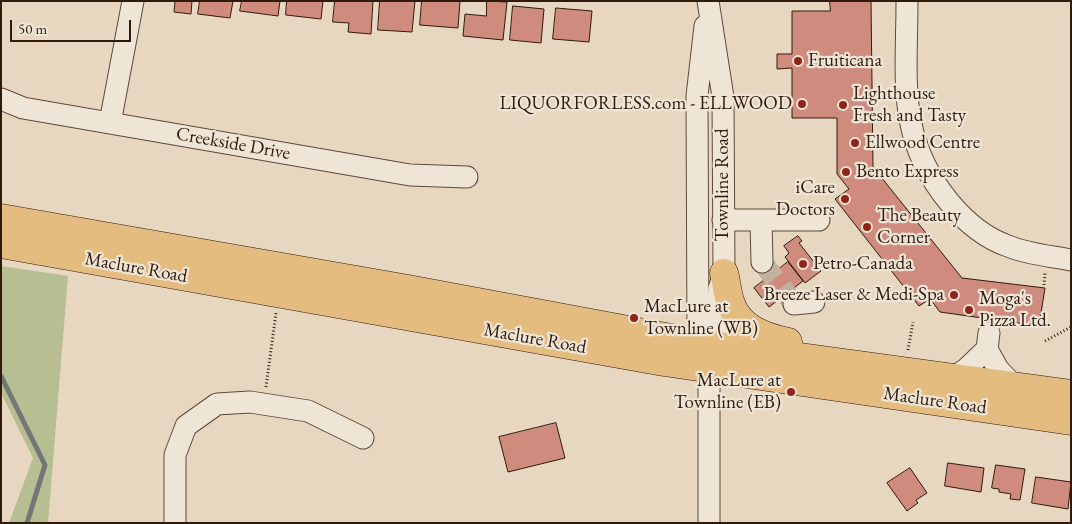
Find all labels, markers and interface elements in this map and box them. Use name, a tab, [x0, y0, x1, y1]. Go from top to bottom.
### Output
scale bar	[12, 10, 134, 42]
text: 50 m	[18, 19, 47, 38]
place label: Fruiticana	[808, 50, 882, 72]
marker: Fruiticana	[792, 55, 804, 67]
place label: Lighthouse Fresh and Tasty	[853, 83, 966, 127]
place label: LIQUORFORLESS.com - ELLWOOD	[499, 93, 792, 115]
marker: LIQUORFORLESS.com - ELLWOOD	[796, 98, 808, 110]
marker: Lighthouse Fresh and Tasty	[837, 99, 849, 111]
street label: Creekside Drive	[174, 123, 292, 165]
street label: Townline Road	[712, 128, 734, 242]
place label: Ellwood Centre	[865, 132, 980, 154]
marker: Ellwood Centre	[849, 137, 861, 149]
place label: Bento Express	[856, 161, 959, 183]
marker: Bento Express	[840, 166, 852, 178]
place label: iCare Doctors	[776, 177, 835, 221]
marker: iCare Doctors	[839, 193, 851, 205]
place label: The Beauty Corner	[877, 205, 961, 249]
marker: The Beauty Corner	[861, 221, 873, 233]
street label: Maclure Road	[83, 248, 189, 288]
place label: Petro-Canada	[813, 253, 913, 275]
marker: Petro-Canada	[797, 258, 809, 270]
place label: Breeze Laser & Medi-Spa	[764, 284, 944, 306]
place label: Moga's Pizza Ltd.	[979, 288, 1051, 332]
marker: Breeze Laser & Medi-Spa	[948, 289, 960, 301]
place label: MacLure at Townline (WB)	[644, 296, 758, 340]
marker: Moga's Pizza Ltd.	[963, 304, 975, 316]
marker: MacLure at Townline (WB)	[628, 312, 640, 324]
street label: Maclure Road	[482, 319, 588, 359]
place label: MacLure at Townline (EB)	[674, 370, 781, 414]
street label: Maclure Road	[882, 382, 988, 420]
marker: MacLure at Townline (EB)	[785, 386, 797, 398]

